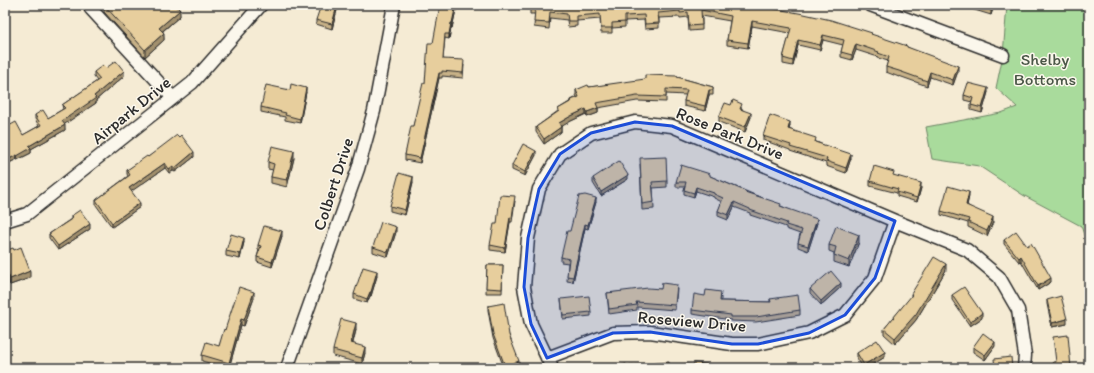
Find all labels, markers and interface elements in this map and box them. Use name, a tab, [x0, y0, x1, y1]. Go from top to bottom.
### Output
park label: Shelby Bottoms	[1014, 49, 1076, 89]
street label: Airpark Drive	[87, 72, 175, 148]
street label: Rose Park Drive	[673, 102, 787, 164]
street label: Colbert Drive	[309, 135, 357, 233]
street label: Roseview Drive	[637, 306, 747, 336]

